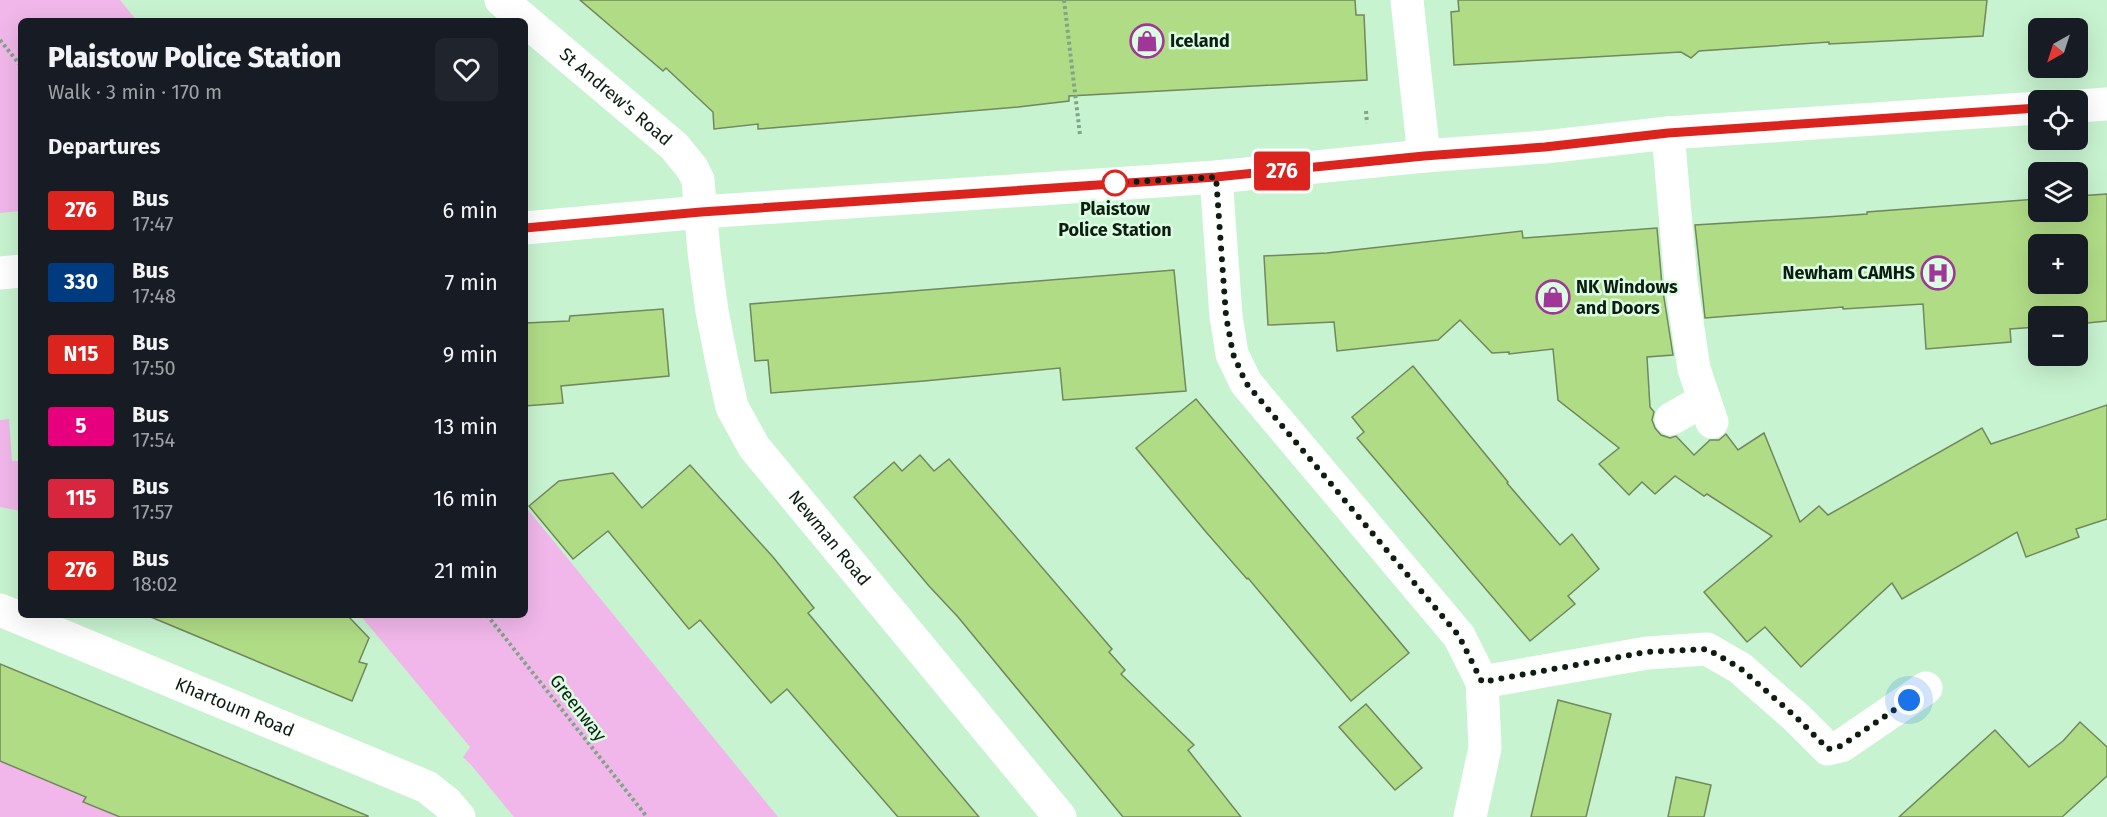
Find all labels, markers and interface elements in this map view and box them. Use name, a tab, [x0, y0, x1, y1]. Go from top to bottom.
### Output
north arrow	[2028, 18, 2088, 78]
map controls	[2028, 18, 2088, 366]
shop icon: Iceland	[1129, 23, 1165, 59]
place label: Iceland	[1170, 30, 1230, 52]
button: heart	[435, 38, 498, 101]
text: Plaistow Police Station	[48, 41, 341, 74]
street label: St Andrew's Road	[555, 43, 676, 150]
text: Walk · 3 min · 170 m	[48, 80, 222, 104]
button: locate	[2028, 90, 2088, 150]
text: Departures	[48, 133, 160, 160]
line badge: 276	[1248, 152, 1316, 190]
text: 276	[1266, 158, 1298, 184]
button: layers	[2028, 162, 2088, 222]
marker: Plaistow Police Station	[1102, 170, 1128, 196]
text: Bus	[132, 185, 169, 212]
text: 276	[65, 197, 97, 223]
text: 6 min	[442, 197, 498, 224]
place label: Plaistow Police Station	[1058, 198, 1172, 241]
text: 17:47	[132, 212, 173, 236]
button: +	[2028, 234, 2088, 294]
hospital icon: Newham CAMHS	[1920, 255, 1956, 291]
text: Bus	[132, 257, 169, 284]
place label: Newham CAMHS	[1783, 262, 1915, 284]
text: 330	[64, 269, 98, 295]
text: 7 min	[444, 269, 498, 296]
place label: NK Windows and Doors	[1576, 276, 1678, 319]
shop icon: NK Windows and Doors	[1535, 279, 1571, 315]
text: 17:48	[132, 284, 176, 308]
button: −	[2028, 306, 2088, 366]
text: Bus	[132, 329, 169, 356]
text: N15	[64, 341, 98, 367]
text: 9 min	[443, 341, 498, 368]
text: 17:50	[132, 356, 176, 380]
text: Bus	[132, 401, 169, 428]
text: 5	[75, 413, 87, 439]
text: 13 min	[434, 413, 498, 440]
text: 17:54	[132, 428, 175, 452]
text: Bus	[132, 473, 169, 500]
text: 115	[66, 485, 96, 511]
text: 16 min	[433, 485, 498, 512]
street label: Newman Road	[784, 486, 875, 590]
text: 17:57	[132, 500, 173, 524]
text: Bus	[132, 545, 169, 572]
text: 276	[65, 557, 97, 583]
text: 21 min	[434, 557, 498, 584]
text: 18:02	[132, 572, 177, 596]
street label: Greenway	[545, 670, 611, 746]
street label: Khartoum Road	[172, 673, 297, 742]
your location	[1894, 685, 1924, 715]

